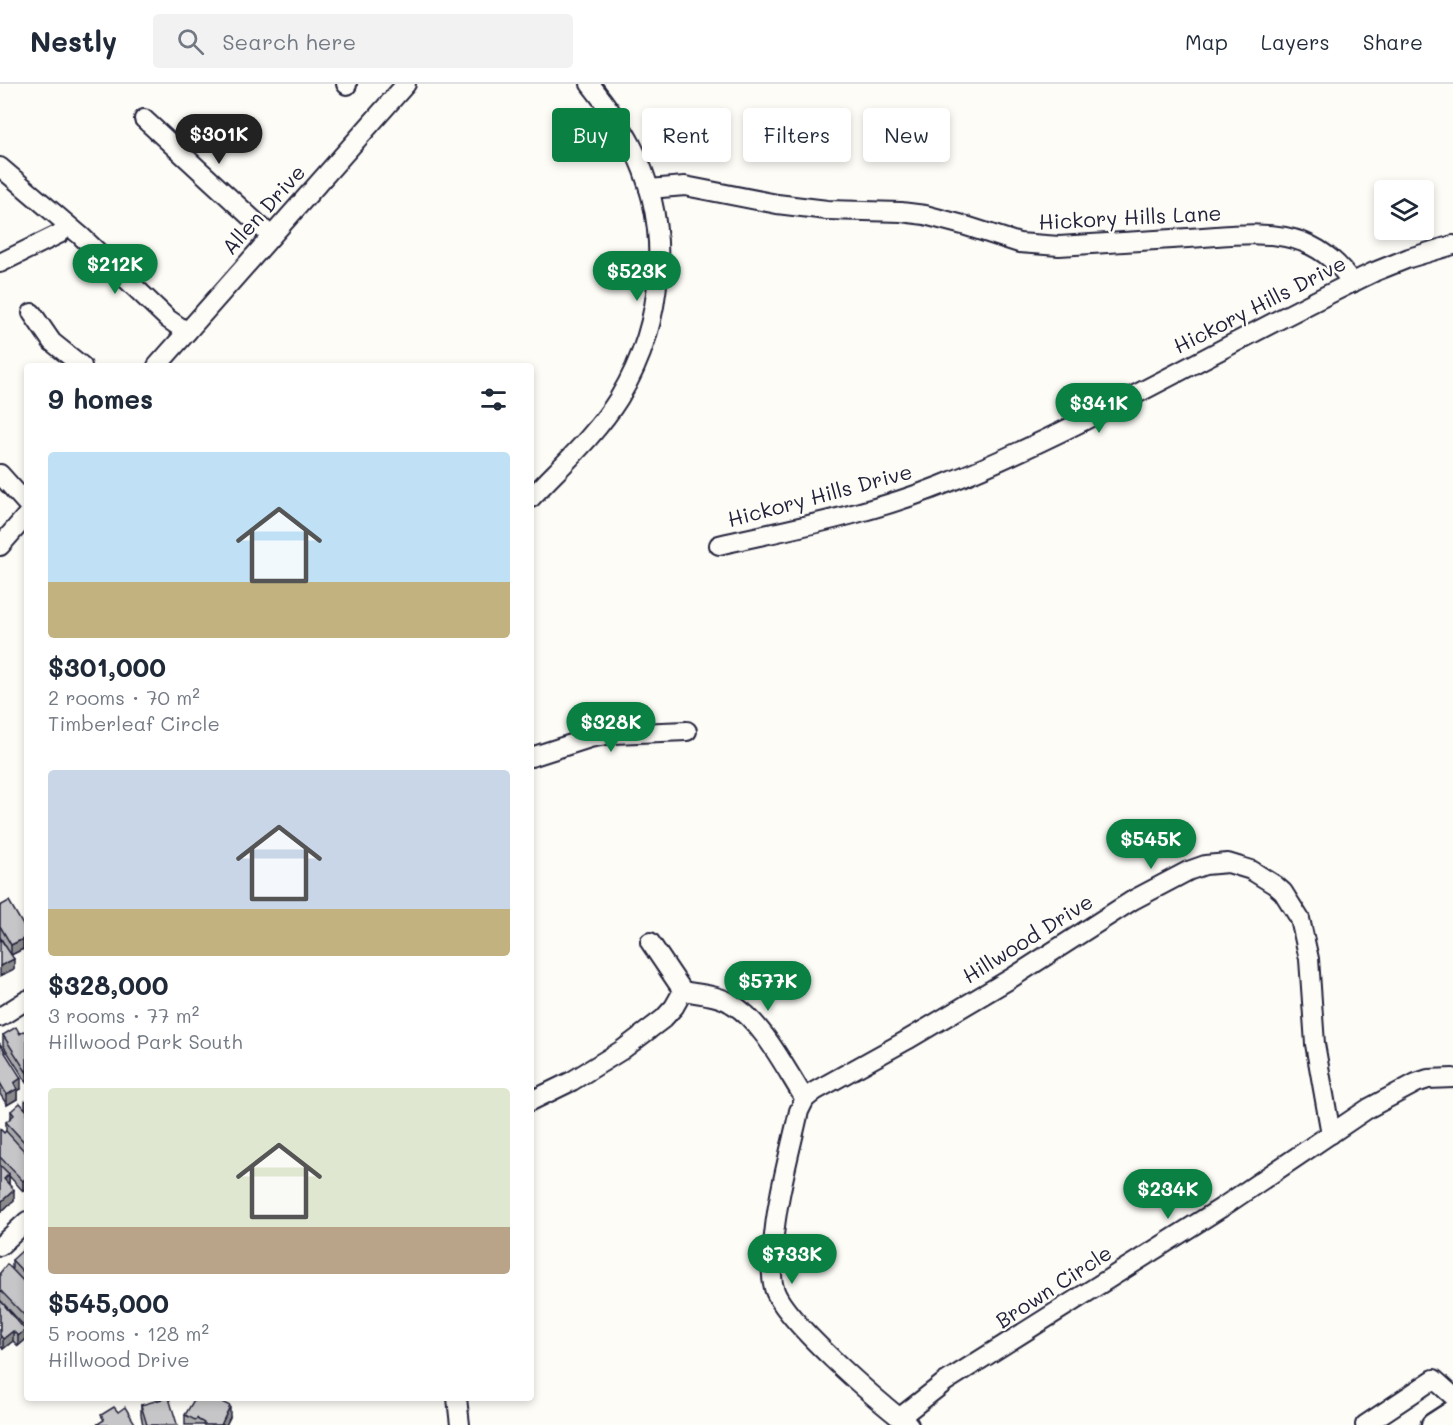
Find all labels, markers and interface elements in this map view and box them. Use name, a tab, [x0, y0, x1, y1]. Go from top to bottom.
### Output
search box	[153, 14, 573, 68]
text: Nestly	[30, 23, 117, 59]
icon: search	[174, 25, 207, 58]
text: Search here	[222, 27, 356, 56]
text: Map	[1185, 28, 1228, 55]
text: Layers	[1261, 28, 1330, 55]
text: Share	[1363, 28, 1423, 55]
chip: Buy	[552, 108, 630, 162]
chip: Rent	[642, 108, 731, 162]
chip: Filters	[743, 108, 851, 162]
chip: New	[863, 108, 950, 162]
pin: $301K	[177, 114, 261, 165]
text: $301K	[189, 120, 249, 146]
street label: Allen Drive	[215, 158, 310, 260]
map controls	[1374, 180, 1434, 240]
button: layers	[1374, 180, 1434, 240]
street label: Hickory Hills Lane	[1038, 198, 1222, 235]
pin: $212K	[73, 244, 157, 295]
street label: Hickory Hills Drive	[1169, 249, 1350, 359]
text: $212K	[87, 250, 143, 276]
pin: $523K	[595, 251, 679, 302]
text: $523K	[607, 257, 667, 283]
text: 9 homes	[48, 382, 153, 416]
icon: filters	[477, 383, 510, 416]
pin: $341K	[1057, 383, 1141, 434]
text: $341K	[1069, 389, 1129, 415]
street label: Hickory Hills Drive	[724, 457, 915, 532]
icon: home	[225, 491, 333, 599]
text: $301,000	[48, 650, 166, 684]
text: 2 rooms · 70 m²	[48, 684, 200, 710]
pin: $328K	[569, 702, 653, 753]
text: $328K	[580, 708, 642, 734]
text: Timberleaf Circle	[48, 710, 220, 736]
icon: home	[225, 809, 333, 917]
pin: $545K	[1109, 819, 1193, 870]
text: $545K	[1120, 825, 1182, 851]
street label: Hillwood Drive	[957, 887, 1097, 989]
pin: $577K	[726, 961, 810, 1012]
text: $577K	[738, 967, 798, 993]
text: $328,000	[48, 968, 168, 1002]
text: 3 rooms · 77 m²	[48, 1002, 199, 1028]
text: Hillwood Park South	[48, 1028, 243, 1054]
icon: home	[225, 1127, 333, 1235]
pin: $234K	[1126, 1169, 1210, 1220]
text: $234K	[1137, 1175, 1199, 1201]
pin: $733K	[750, 1234, 834, 1285]
street label: Brown Circle	[990, 1238, 1116, 1333]
text: $733K	[762, 1240, 822, 1266]
text: $545,000	[48, 1286, 169, 1320]
text: 5 rooms · 128 m²	[48, 1320, 209, 1346]
text: Hillwood Drive	[48, 1346, 190, 1372]

